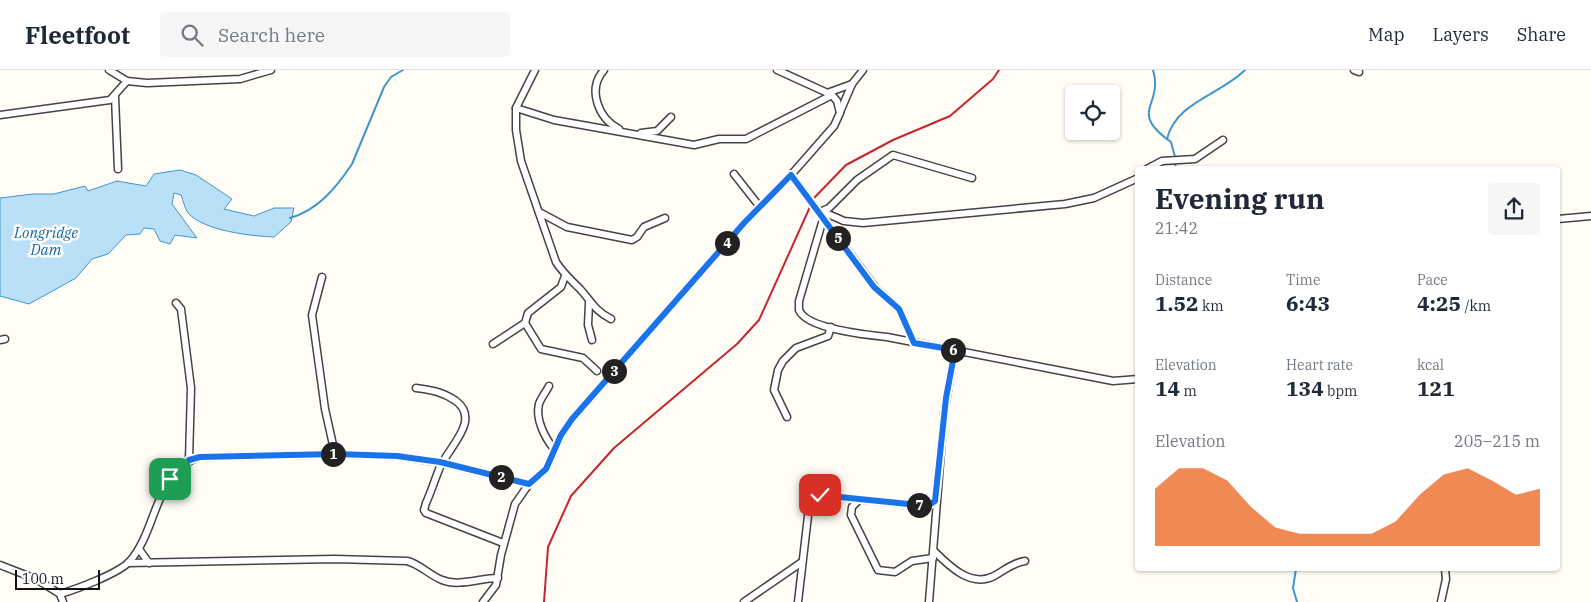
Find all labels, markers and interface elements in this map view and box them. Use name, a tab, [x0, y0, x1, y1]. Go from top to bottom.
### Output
search box	[160, 12, 510, 57]
text: Fleetfoot	[25, 19, 130, 51]
icon: search	[178, 21, 206, 49]
text: Search here	[218, 23, 325, 47]
text: Map	[1368, 23, 1405, 46]
text: Layers	[1433, 23, 1489, 46]
text: Share	[1517, 23, 1566, 46]
map controls	[1065, 85, 1120, 140]
button: locate	[1065, 85, 1120, 140]
text: Evening run	[1155, 180, 1324, 217]
button: share	[1488, 183, 1540, 235]
text: 21:42	[1155, 218, 1198, 238]
water label: Longridge Dam	[13, 223, 78, 259]
pin: 5	[826, 226, 850, 250]
text: 5	[834, 229, 843, 247]
pin: 4	[714, 230, 740, 256]
text: 4	[723, 234, 732, 252]
text: Distance	[1155, 271, 1212, 289]
text: Time	[1286, 271, 1320, 289]
text: Pace	[1417, 271, 1448, 289]
text: 1.52	[1155, 289, 1199, 317]
text: 6:43	[1286, 289, 1330, 317]
text: 4:25	[1417, 289, 1461, 317]
text: km	[1199, 297, 1224, 315]
text: /km	[1461, 297, 1491, 315]
pin: 6	[940, 338, 966, 362]
text: 6	[949, 341, 958, 359]
text: Elevation	[1155, 356, 1217, 374]
text: Heart rate	[1286, 356, 1353, 374]
text: kcal	[1417, 356, 1444, 374]
pin: 3	[602, 358, 626, 384]
text: 3	[610, 362, 619, 380]
text: 14	[1155, 374, 1180, 402]
text: 134	[1286, 374, 1324, 402]
text: 121	[1417, 374, 1455, 402]
text: m	[1180, 382, 1197, 400]
text: bpm	[1324, 382, 1357, 400]
text: Elevation	[1155, 431, 1225, 451]
text: 205–215 m	[1454, 431, 1540, 451]
pin: 1	[320, 442, 346, 466]
text: 1	[329, 445, 338, 463]
pin	[149, 458, 191, 500]
pin: 2	[488, 464, 514, 490]
icon: arrive	[156, 465, 184, 493]
text: 2	[497, 468, 506, 486]
pin	[799, 474, 841, 516]
icon: check	[806, 481, 834, 509]
pin: 7	[906, 492, 932, 518]
text: 7	[915, 496, 924, 514]
scale bar	[15, 567, 100, 590]
text: 100 m	[22, 570, 64, 588]

